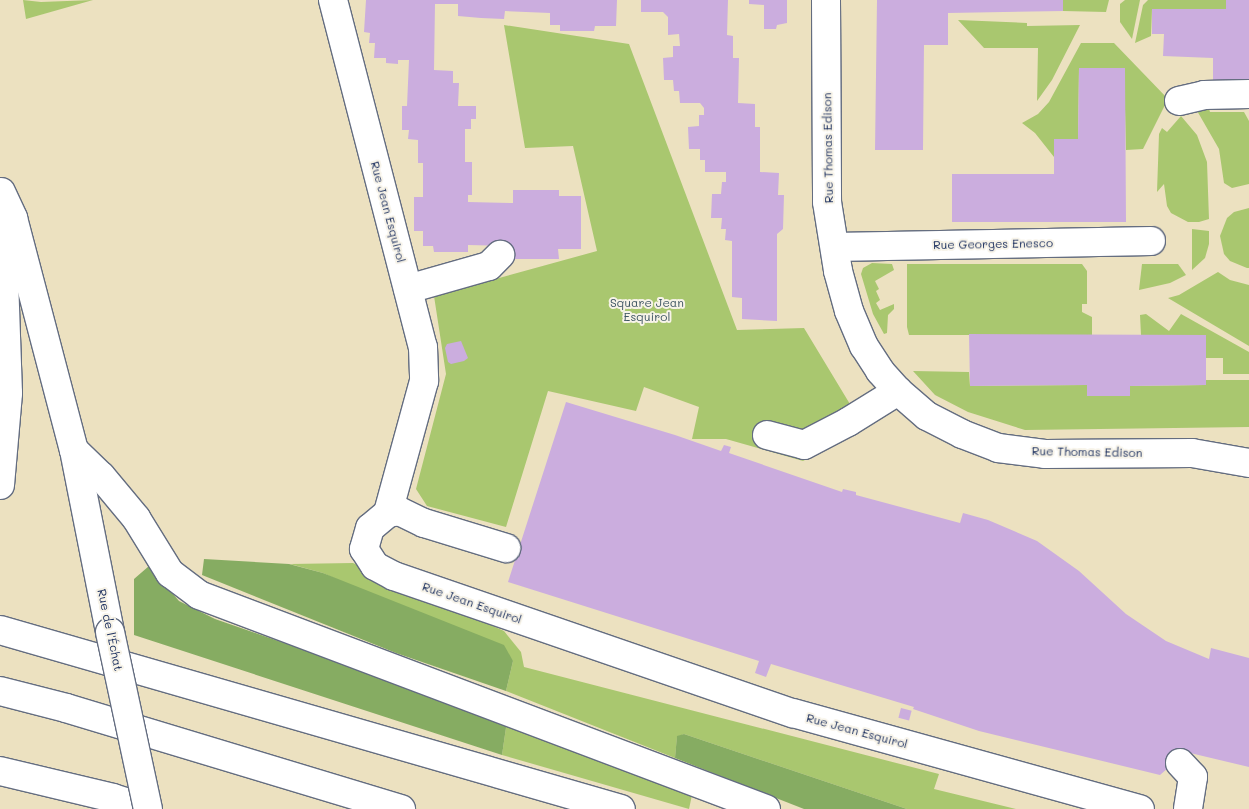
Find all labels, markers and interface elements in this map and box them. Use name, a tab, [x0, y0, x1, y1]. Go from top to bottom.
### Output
street label: Rue Thomas Edison	[820, 93, 836, 203]
street label: Rue Jean Esquirol	[368, 160, 408, 264]
street label: Rue Georges Enesco	[933, 236, 1053, 252]
park label: Square Jean Esquirol	[610, 296, 684, 324]
street label: Rue Thomas Edison	[1032, 444, 1142, 460]
street label: Rue Jean Esquirol	[420, 579, 524, 627]
street label: Rue de l'Échat	[94, 588, 126, 672]
street label: Rue Jean Esquirol	[805, 711, 909, 751]

